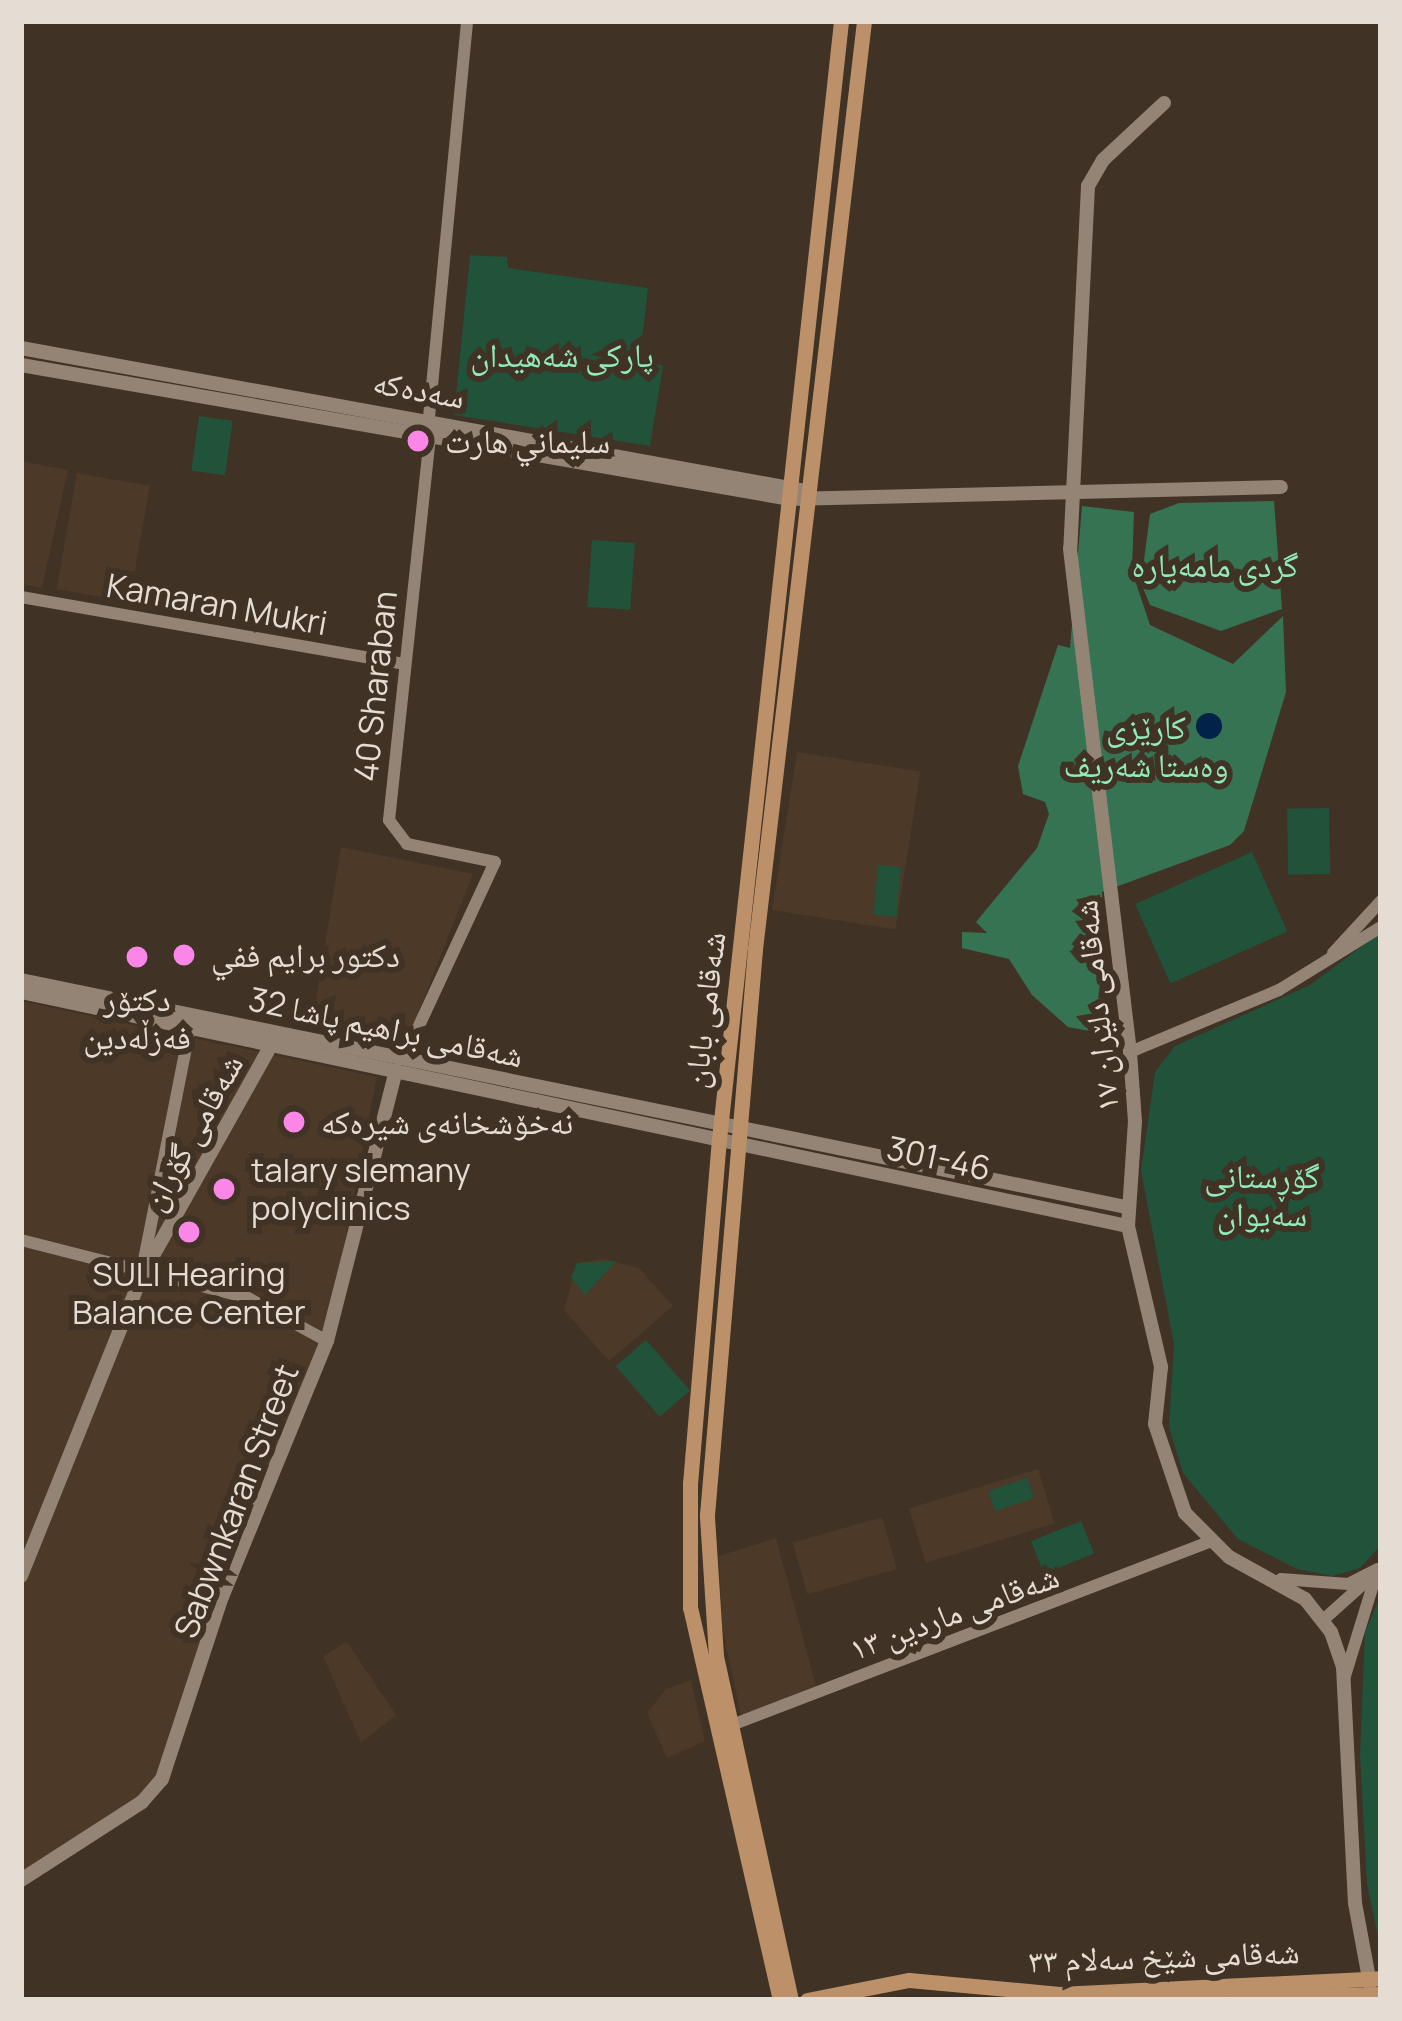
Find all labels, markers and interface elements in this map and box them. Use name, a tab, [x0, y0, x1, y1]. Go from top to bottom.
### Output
park label: پارکی شەهیدان	[470, 335, 654, 375]
street label: سەدەکە	[370, 361, 468, 417]
place label: سليماني هارت	[445, 421, 610, 461]
marker: سليماني هارت	[402, 425, 434, 457]
park label: گردی مامەیارە	[1132, 545, 1298, 585]
street label: Kamaran Mukri	[104, 565, 330, 643]
street label: 40 Sharaban	[345, 589, 405, 783]
park label: کارێزی وەستا شەریف	[1063, 707, 1229, 785]
street label: شەقامی دلێران ١٧	[1065, 898, 1127, 1114]
street label: شەقامی بابان	[675, 930, 733, 1090]
place label: دكتور برايم ففي	[211, 935, 400, 975]
marker: دكتور برايم ففي	[168, 939, 200, 971]
marker: دکتۆر فەزڵەدین	[121, 941, 153, 973]
place label: دکتۆر فەزڵەدین	[83, 979, 191, 1057]
street label: شەقامی براهیم پاشا 32	[245, 979, 527, 1075]
street label: شەقامی گۆران	[133, 1047, 251, 1217]
place label: نەخۆشخانەی شیرەکە	[321, 1102, 573, 1142]
marker: نەخۆشخانەی شیرەکە	[278, 1106, 310, 1138]
street label: 301-46	[884, 1128, 994, 1188]
place label: talary slemany polyclinics	[251, 1150, 471, 1228]
park label: گۆڕستانی سەیوان	[1204, 1156, 1320, 1234]
marker: talary slemany polyclinics	[208, 1173, 240, 1205]
marker: SULI Hearing Balance Center	[173, 1216, 205, 1248]
place label: SULI Hearing Balance Center	[72, 1254, 306, 1332]
street label: Sabwnkaran Street	[166, 1359, 306, 1643]
street label: شەقامی ماردین ١٣	[844, 1556, 1064, 1668]
street label: شەقامی شێخ سەلام ٣٣	[1028, 1931, 1300, 1981]

